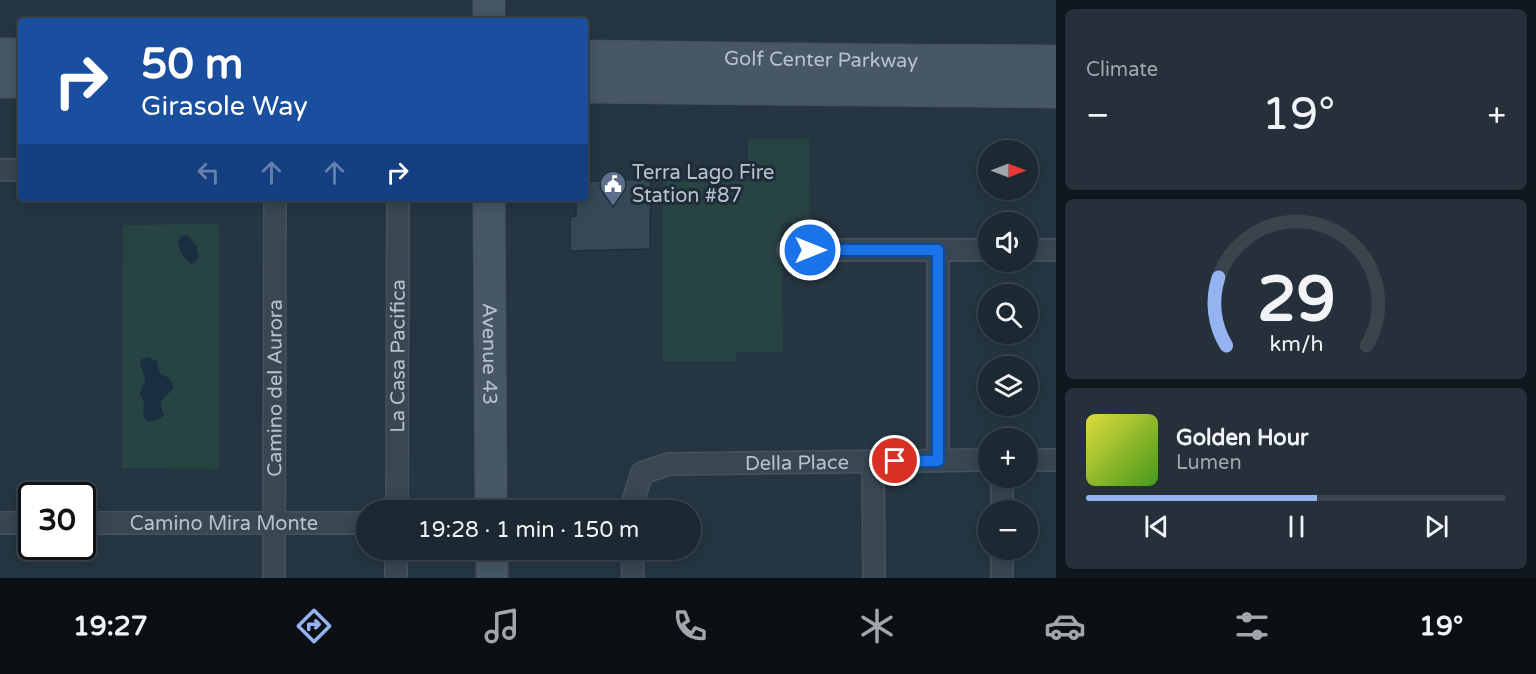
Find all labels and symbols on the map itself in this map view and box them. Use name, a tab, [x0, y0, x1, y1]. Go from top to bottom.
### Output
street label: Golf Center Parkway	[724, 47, 918, 73]
north arrow	[978, 140, 1038, 200]
place label: Terra Lago Fire Station #87	[632, 161, 774, 208]
public building icon: Terra Lago Fire Station #87	[598, 169, 628, 207]
position arrow	[778, 218, 842, 282]
street label: La Casa Pacifica	[386, 279, 411, 433]
street label: Camino del Aurora	[263, 299, 288, 477]
street label: Avenue 43	[477, 303, 501, 405]
pin	[869, 435, 920, 486]
street label: Della Place	[745, 451, 849, 476]
speed limit sign: 30	[18, 482, 96, 560]
street label: Camino Mira Monte	[130, 512, 318, 536]

